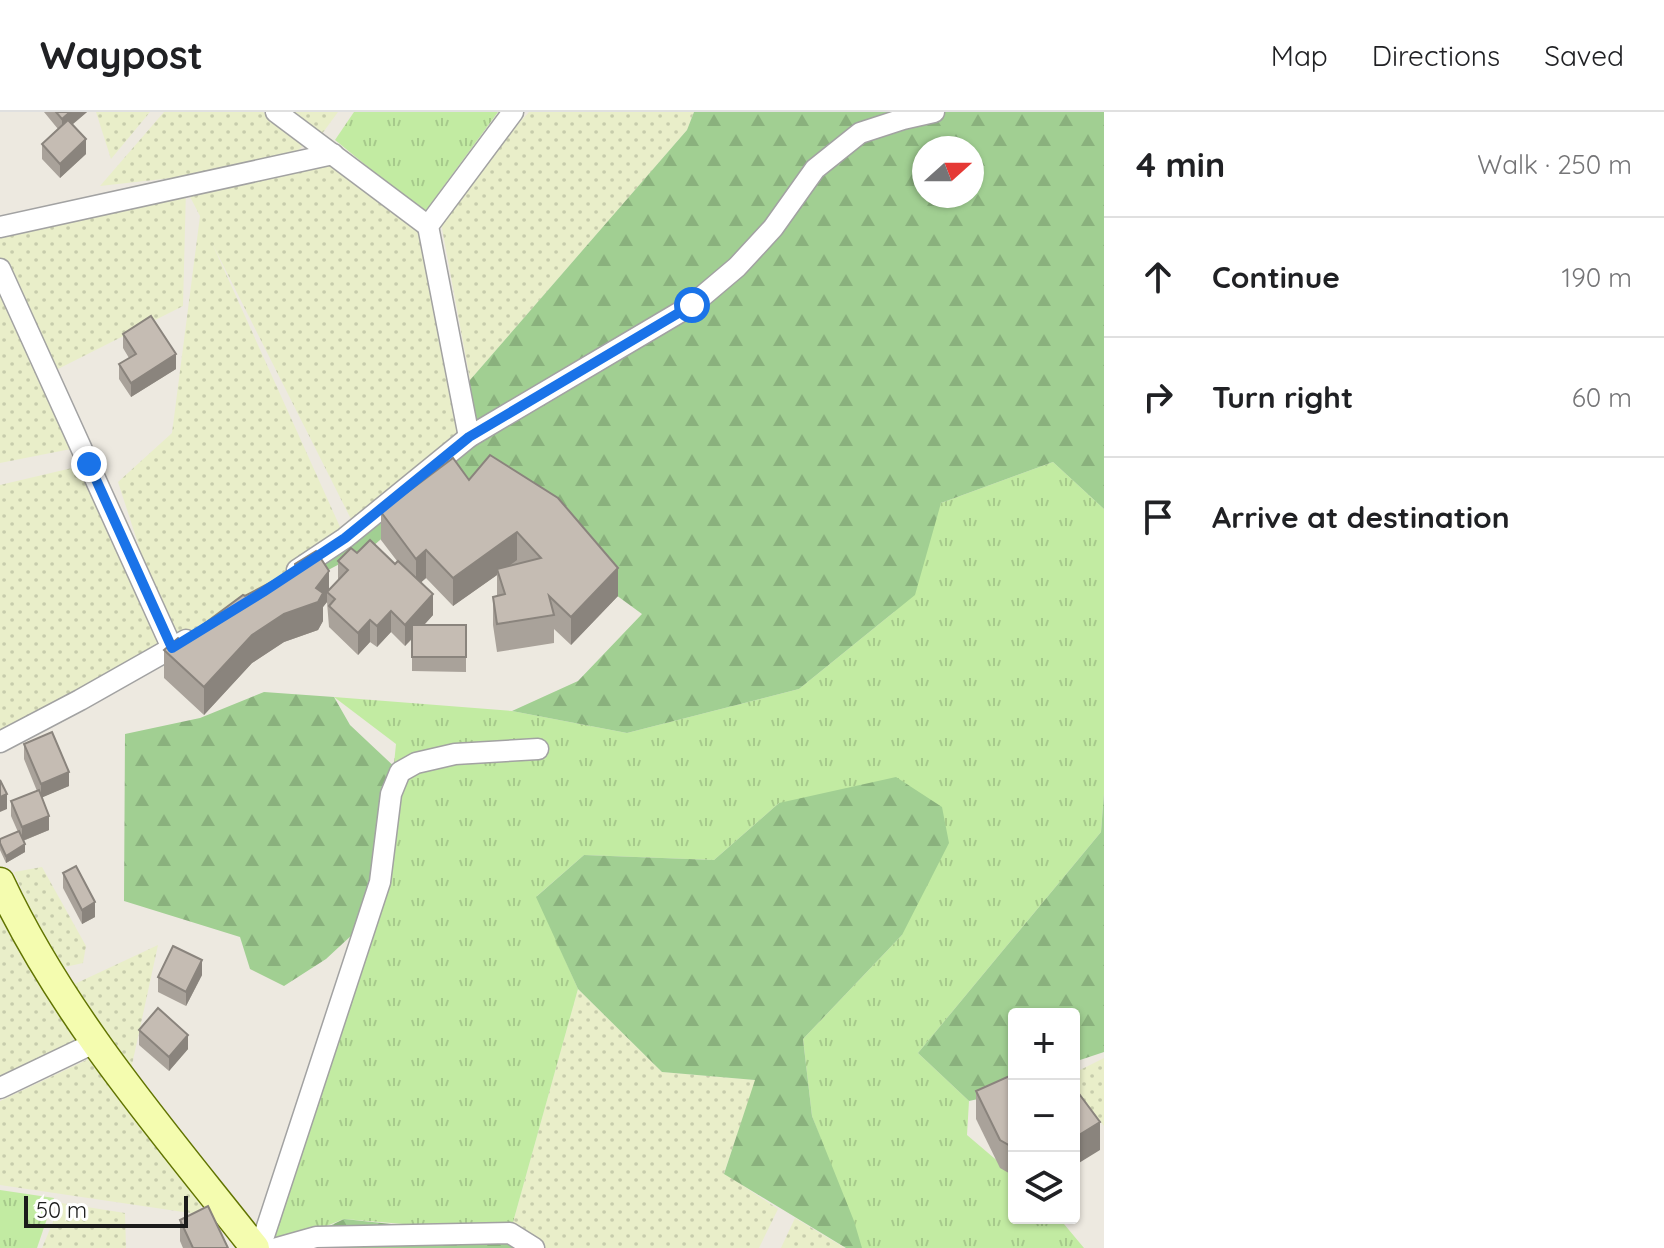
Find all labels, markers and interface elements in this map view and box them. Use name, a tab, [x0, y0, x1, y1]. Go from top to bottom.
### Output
text: Waypost	[40, 31, 203, 79]
text: Map	[1271, 38, 1328, 73]
text: Directions	[1372, 38, 1500, 73]
text: Saved	[1544, 38, 1624, 73]
north arrow	[912, 136, 984, 208]
text: 4 min	[1136, 143, 1225, 186]
text: Walk · 250 m	[1477, 148, 1632, 181]
icon: ahead	[1136, 255, 1180, 299]
text: Continue	[1212, 258, 1340, 296]
text: 190 m	[1562, 261, 1632, 294]
route start	[674, 287, 710, 323]
icon: right	[1136, 375, 1180, 419]
text: Turn right	[1212, 378, 1353, 416]
text: 60 m	[1572, 381, 1632, 414]
route end	[71, 446, 107, 482]
icon: arrive	[1136, 495, 1180, 539]
text: Arrive at destination	[1212, 498, 1510, 536]
map controls	[1008, 1008, 1080, 1224]
button: +	[1008, 1008, 1080, 1080]
button: −	[1008, 1080, 1080, 1152]
button: layers	[1008, 1152, 1080, 1224]
scale bar	[24, 1192, 188, 1228]
text: 50 m	[36, 1196, 87, 1224]

